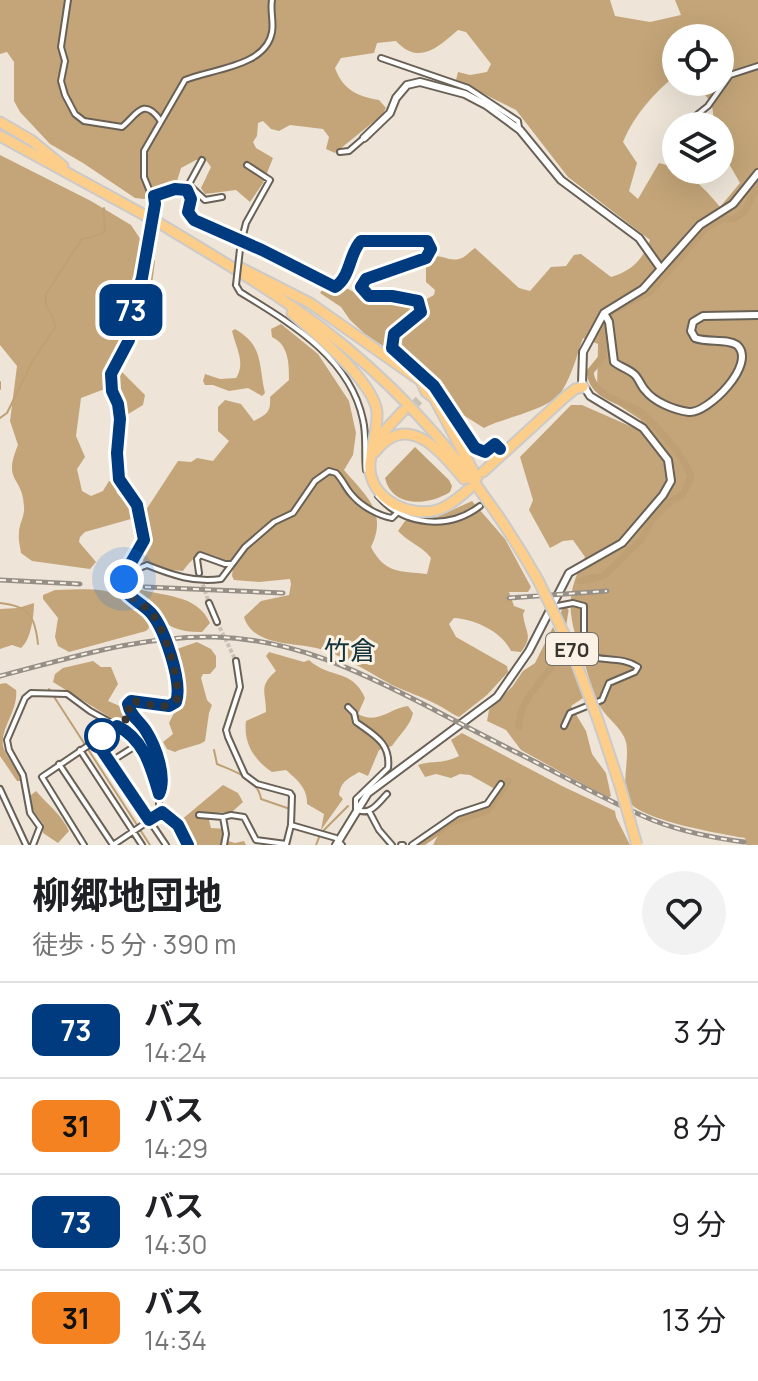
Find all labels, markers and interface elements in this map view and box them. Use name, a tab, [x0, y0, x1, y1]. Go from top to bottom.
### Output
map controls	[662, 24, 734, 184]
button: locate	[662, 24, 734, 96]
button: layers	[662, 112, 734, 184]
line badge: 73	[95, 284, 167, 336]
text: 73	[115, 291, 147, 329]
your location	[104, 559, 144, 599]
district label: 竹倉	[324, 632, 376, 668]
road number: E70	[546, 633, 598, 665]
unlabelled marker	[85, 719, 119, 753]
text: 柳郷地団地	[32, 868, 222, 920]
button: heart	[642, 871, 726, 955]
text: 徒歩 · 5 分 · 390 m	[32, 926, 236, 962]
text: バス	[144, 993, 204, 1034]
text: 73	[60, 1011, 92, 1049]
text: 3 分	[673, 1011, 726, 1052]
text: 14:24	[144, 1034, 207, 1070]
text: バス	[144, 1089, 204, 1130]
text: 31	[62, 1107, 90, 1145]
text: 8 分	[673, 1107, 726, 1148]
text: 14:29	[144, 1130, 208, 1166]
text: バス	[144, 1185, 204, 1226]
text: 73	[60, 1203, 92, 1241]
text: 9 分	[671, 1203, 726, 1244]
text: 14:30	[144, 1226, 207, 1262]
text: バス	[144, 1281, 204, 1322]
text: 31	[62, 1299, 90, 1337]
text: 13 分	[662, 1299, 726, 1340]
text: 14:34	[144, 1322, 207, 1358]

